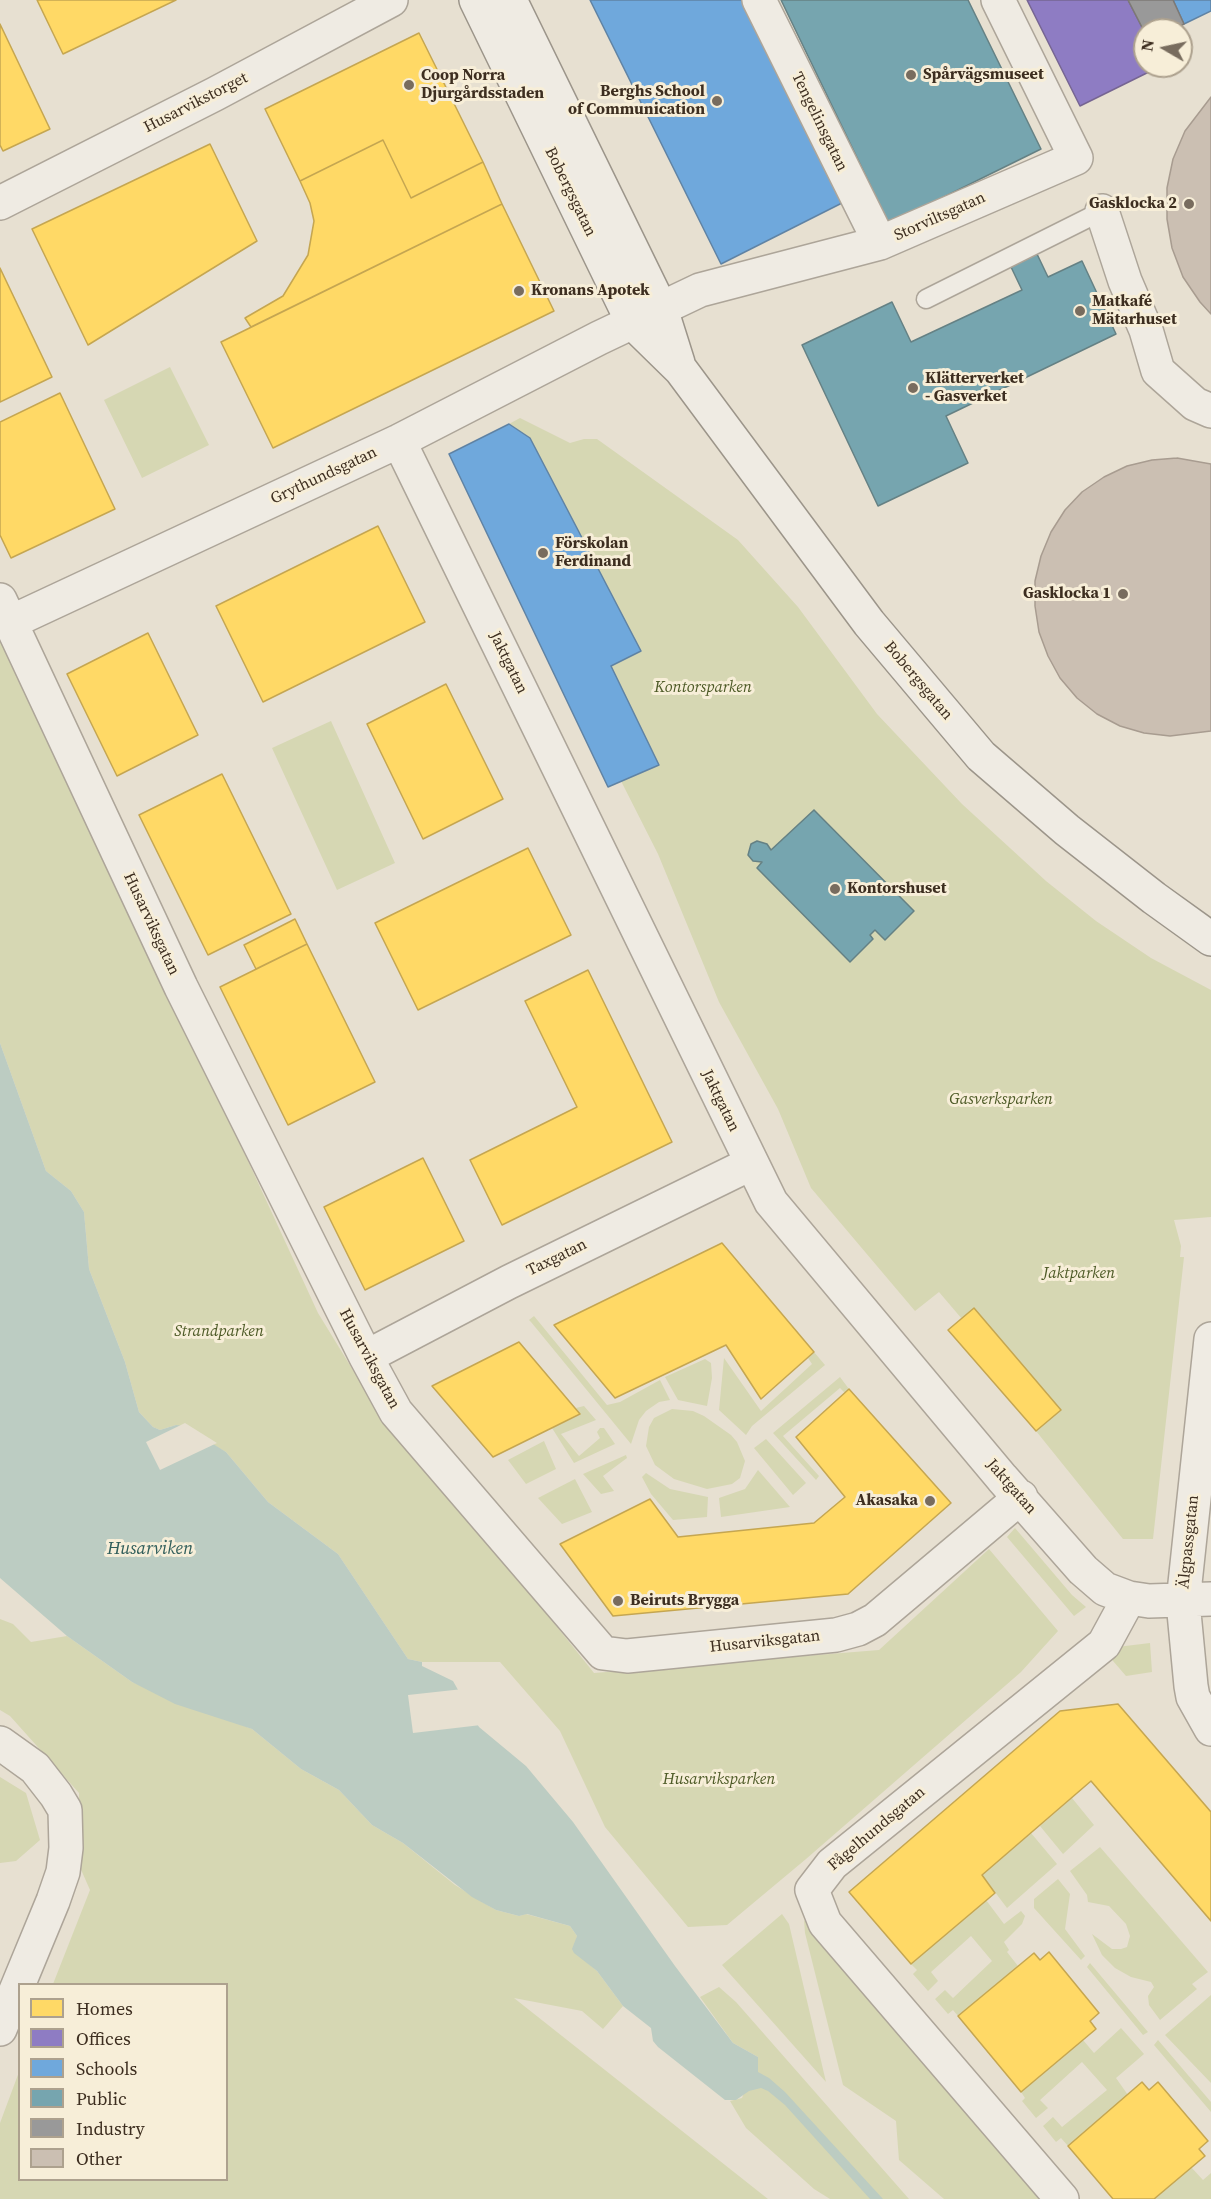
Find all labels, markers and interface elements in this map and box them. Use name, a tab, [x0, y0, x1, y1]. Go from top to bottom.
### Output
north arrow	[1133, 18, 1193, 78]
text: N	[1135, 38, 1159, 53]
place label: Spårvägsmuseet	[923, 65, 1044, 85]
place label: Coop Norra Djurgårdsstaden	[421, 66, 544, 104]
marker: Spårvägsmuseet	[904, 68, 918, 82]
street label: Husarvikstorget	[141, 69, 251, 137]
street label: Tengelinsgatan	[787, 69, 851, 175]
marker: Coop Norra Djurgårdsstaden	[402, 78, 416, 92]
place label: Berghs School of Communication	[568, 82, 705, 120]
marker: Berghs School of Communication	[710, 94, 724, 108]
street label: Bobergsgatan	[540, 144, 600, 240]
street label: Storviltsgatan	[891, 188, 989, 246]
place label: Gasklocka 2	[1089, 194, 1177, 214]
marker: Gasklocka 2	[1182, 197, 1196, 211]
place label: Kronans Apotek	[531, 281, 650, 301]
marker: Kronans Apotek	[512, 284, 526, 298]
place label: Matkafé Mätarhuset	[1092, 292, 1177, 330]
marker: Matkafé Mätarhuset	[1073, 304, 1087, 318]
place label: Klätterverket - Gasverket	[925, 369, 1024, 407]
marker: Klätterverket - Gasverket	[906, 381, 920, 395]
street label: Grythundsgatan	[268, 443, 380, 509]
place label: Förskolan Ferdinand	[555, 534, 631, 572]
marker: Förskolan Ferdinand	[536, 546, 550, 560]
place label: Gasklocka 1	[1023, 584, 1111, 604]
marker: Gasklocka 1	[1116, 587, 1130, 601]
street label: Jaktgatan	[485, 629, 531, 697]
street label: Bobergsgatan	[879, 638, 957, 724]
park label: Kontorsparken	[654, 678, 752, 698]
street label: Husarviksgatan	[119, 870, 183, 978]
place label: Kontorshuset	[847, 879, 946, 899]
marker: Kontorshuset	[828, 882, 842, 896]
street label: Jaktgatan	[697, 1067, 743, 1135]
park label: Gasverksparken	[949, 1090, 1053, 1110]
street label: Taxgatan	[524, 1235, 590, 1281]
park label: Jaktparken	[1043, 1264, 1115, 1284]
street label: Husarviksgatan	[334, 1305, 404, 1413]
park label: Strandparken	[174, 1322, 264, 1342]
street label: Jaktgatan	[982, 1456, 1040, 1518]
place label: Akasaka	[856, 1491, 918, 1511]
marker: Akasaka	[923, 1494, 937, 1508]
street label: Älgpassgatan	[1175, 1494, 1203, 1590]
water label: Husarviken	[107, 1538, 193, 1560]
place label: Beiruts Brygga	[630, 1591, 739, 1611]
marker: Beiruts Brygga	[611, 1594, 625, 1608]
street label: Husarviksgatan	[709, 1627, 821, 1657]
park label: Husarviksparken	[663, 1770, 775, 1790]
street label: Fågelhundsgatan	[824, 1783, 930, 1875]
legend	[18, 1983, 228, 2181]
text: Homes	[76, 1996, 133, 2021]
text: Offices	[76, 2026, 131, 2051]
text: Schools	[76, 2056, 137, 2081]
text: Public	[76, 2086, 127, 2111]
text: Industry	[76, 2116, 145, 2141]
text: Other	[76, 2146, 122, 2171]

